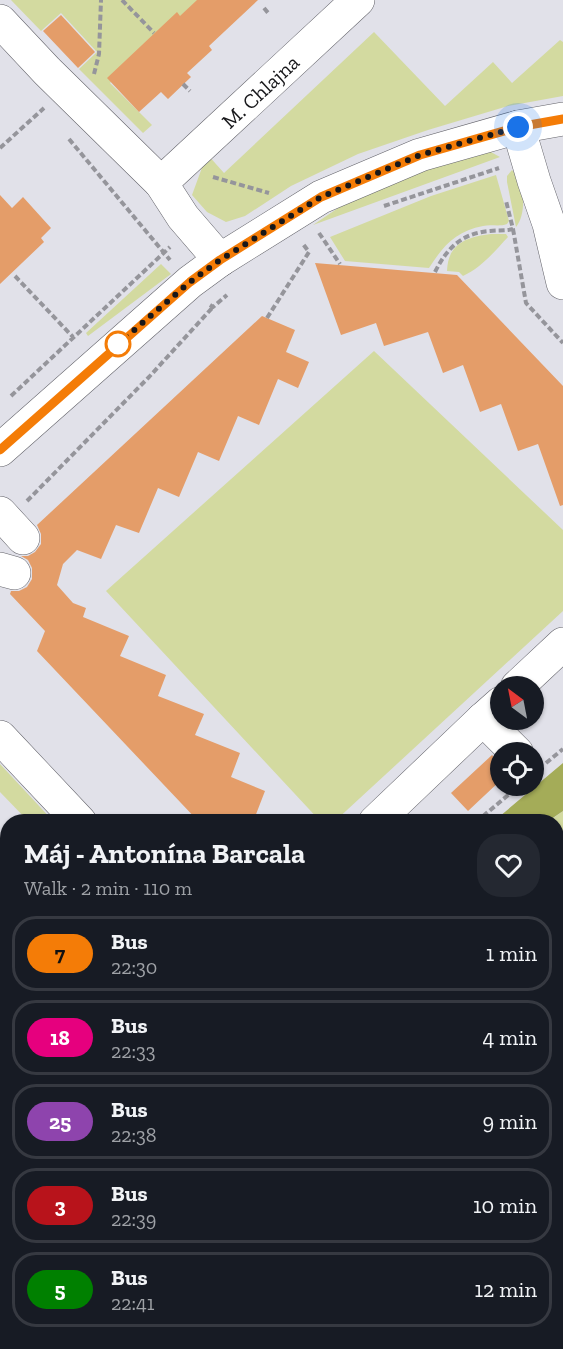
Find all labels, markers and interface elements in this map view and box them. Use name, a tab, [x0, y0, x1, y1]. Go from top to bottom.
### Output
street label: M. Chlajna	[216, 49, 304, 133]
your location	[503, 112, 533, 142]
unlabelled marker	[105, 331, 131, 357]
north arrow	[490, 676, 544, 730]
map controls	[490, 676, 544, 796]
button: locate	[490, 742, 544, 796]
button: heart	[477, 834, 540, 897]
text: Máj - Antonína Barcala	[24, 837, 305, 870]
text: Walk · 2 min · 110 m	[24, 876, 192, 900]
text: Bus	[111, 928, 148, 955]
text: 1 min	[486, 940, 537, 967]
text: 7	[55, 941, 65, 966]
text: 22:30	[111, 955, 157, 979]
text: Bus	[111, 1012, 148, 1039]
text: 4 min	[482, 1024, 537, 1051]
text: 18	[50, 1025, 70, 1050]
text: 22:33	[111, 1039, 156, 1063]
text: Bus	[111, 1096, 148, 1123]
text: 9 min	[483, 1108, 537, 1135]
text: 25	[49, 1109, 71, 1134]
text: 22:38	[111, 1123, 157, 1147]
text: Bus	[111, 1180, 148, 1207]
text: 10 min	[473, 1192, 537, 1219]
text: 3	[54, 1193, 66, 1218]
text: 22:39	[111, 1207, 156, 1231]
text: Bus	[111, 1264, 148, 1291]
text: 12 min	[474, 1276, 537, 1303]
text: 5	[55, 1277, 65, 1302]
text: 22:41	[111, 1291, 155, 1315]

